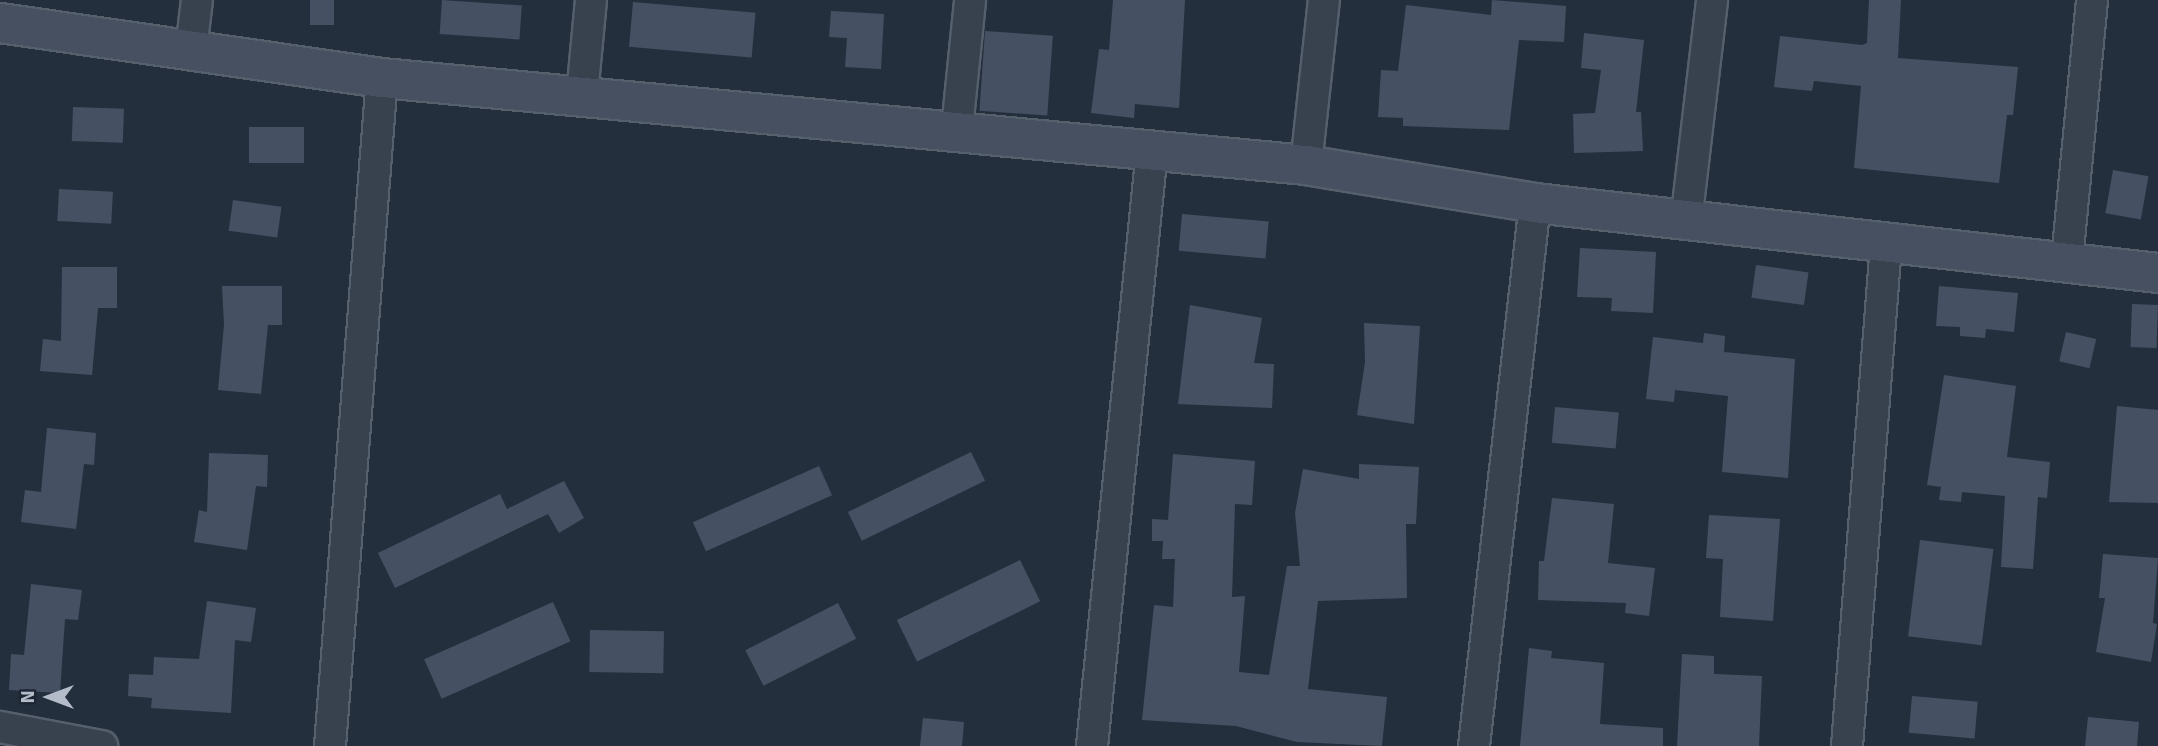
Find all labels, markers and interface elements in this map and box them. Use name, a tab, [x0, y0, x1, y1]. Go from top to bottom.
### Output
north arrow	[14, 662, 84, 732]
text: N	[16, 690, 40, 704]

